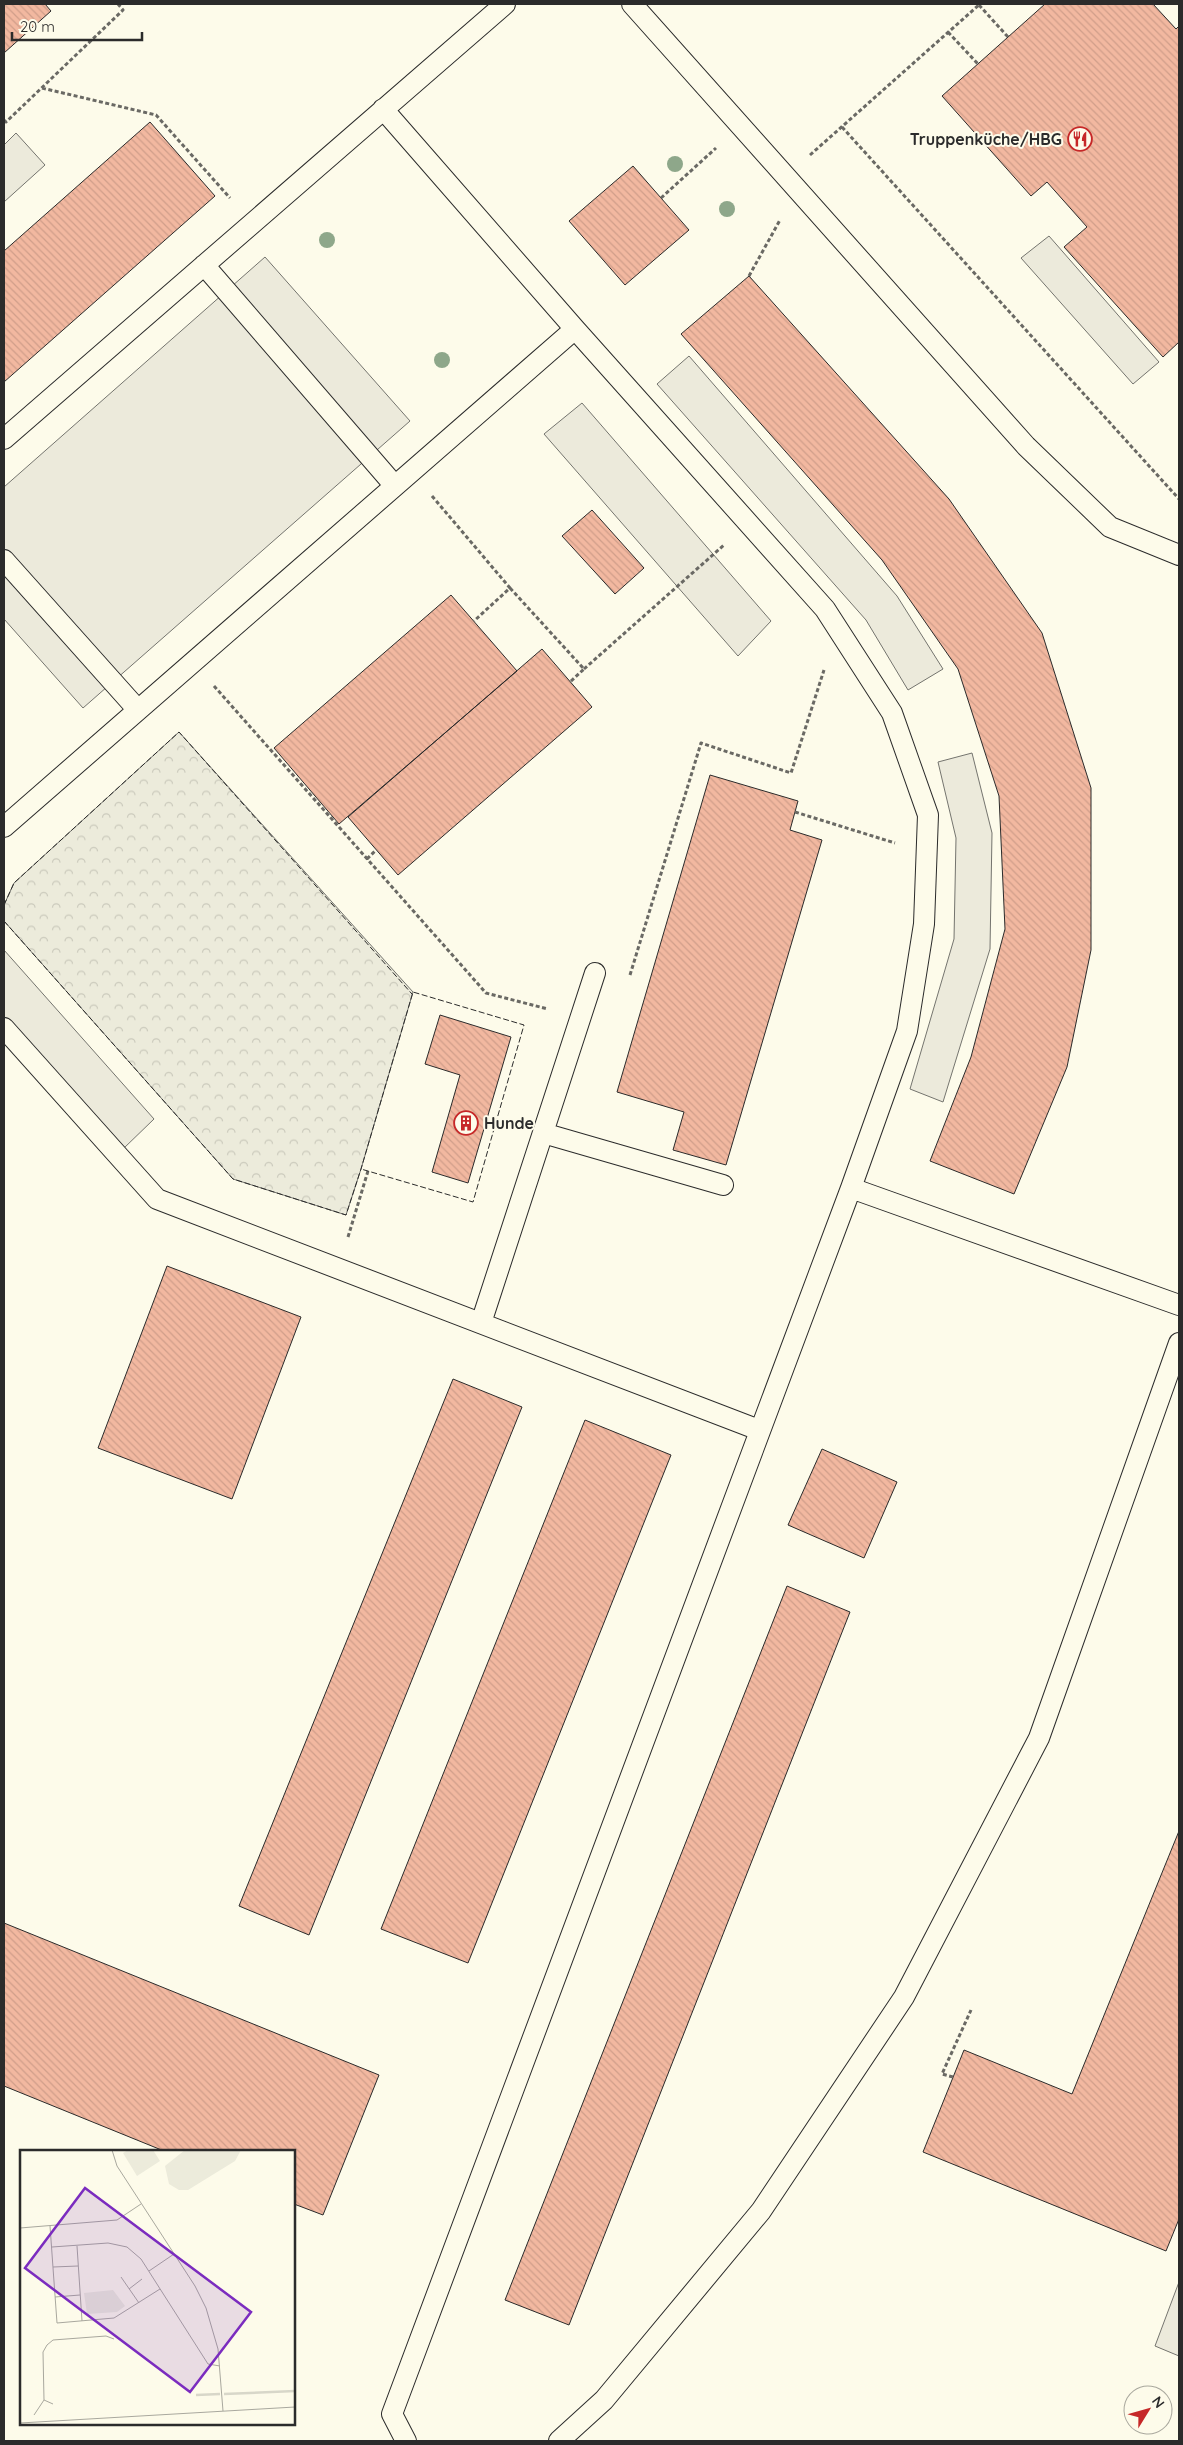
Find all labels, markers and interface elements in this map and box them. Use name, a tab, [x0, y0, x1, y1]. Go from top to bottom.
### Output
scale bar	[12, 10, 142, 42]
text: 20 m	[20, 17, 55, 36]
restaurant icon: Truppenküche/HBG	[1067, 126, 1093, 152]
place label: Truppenküche/HBG	[910, 129, 1062, 149]
building icon: Hunde	[453, 1110, 479, 1136]
place label: Hunde	[484, 1113, 534, 1133]
inset map	[20, 2150, 295, 2425]
north arrow	[1123, 2385, 1173, 2435]
text: N	[1148, 2393, 1169, 2412]

